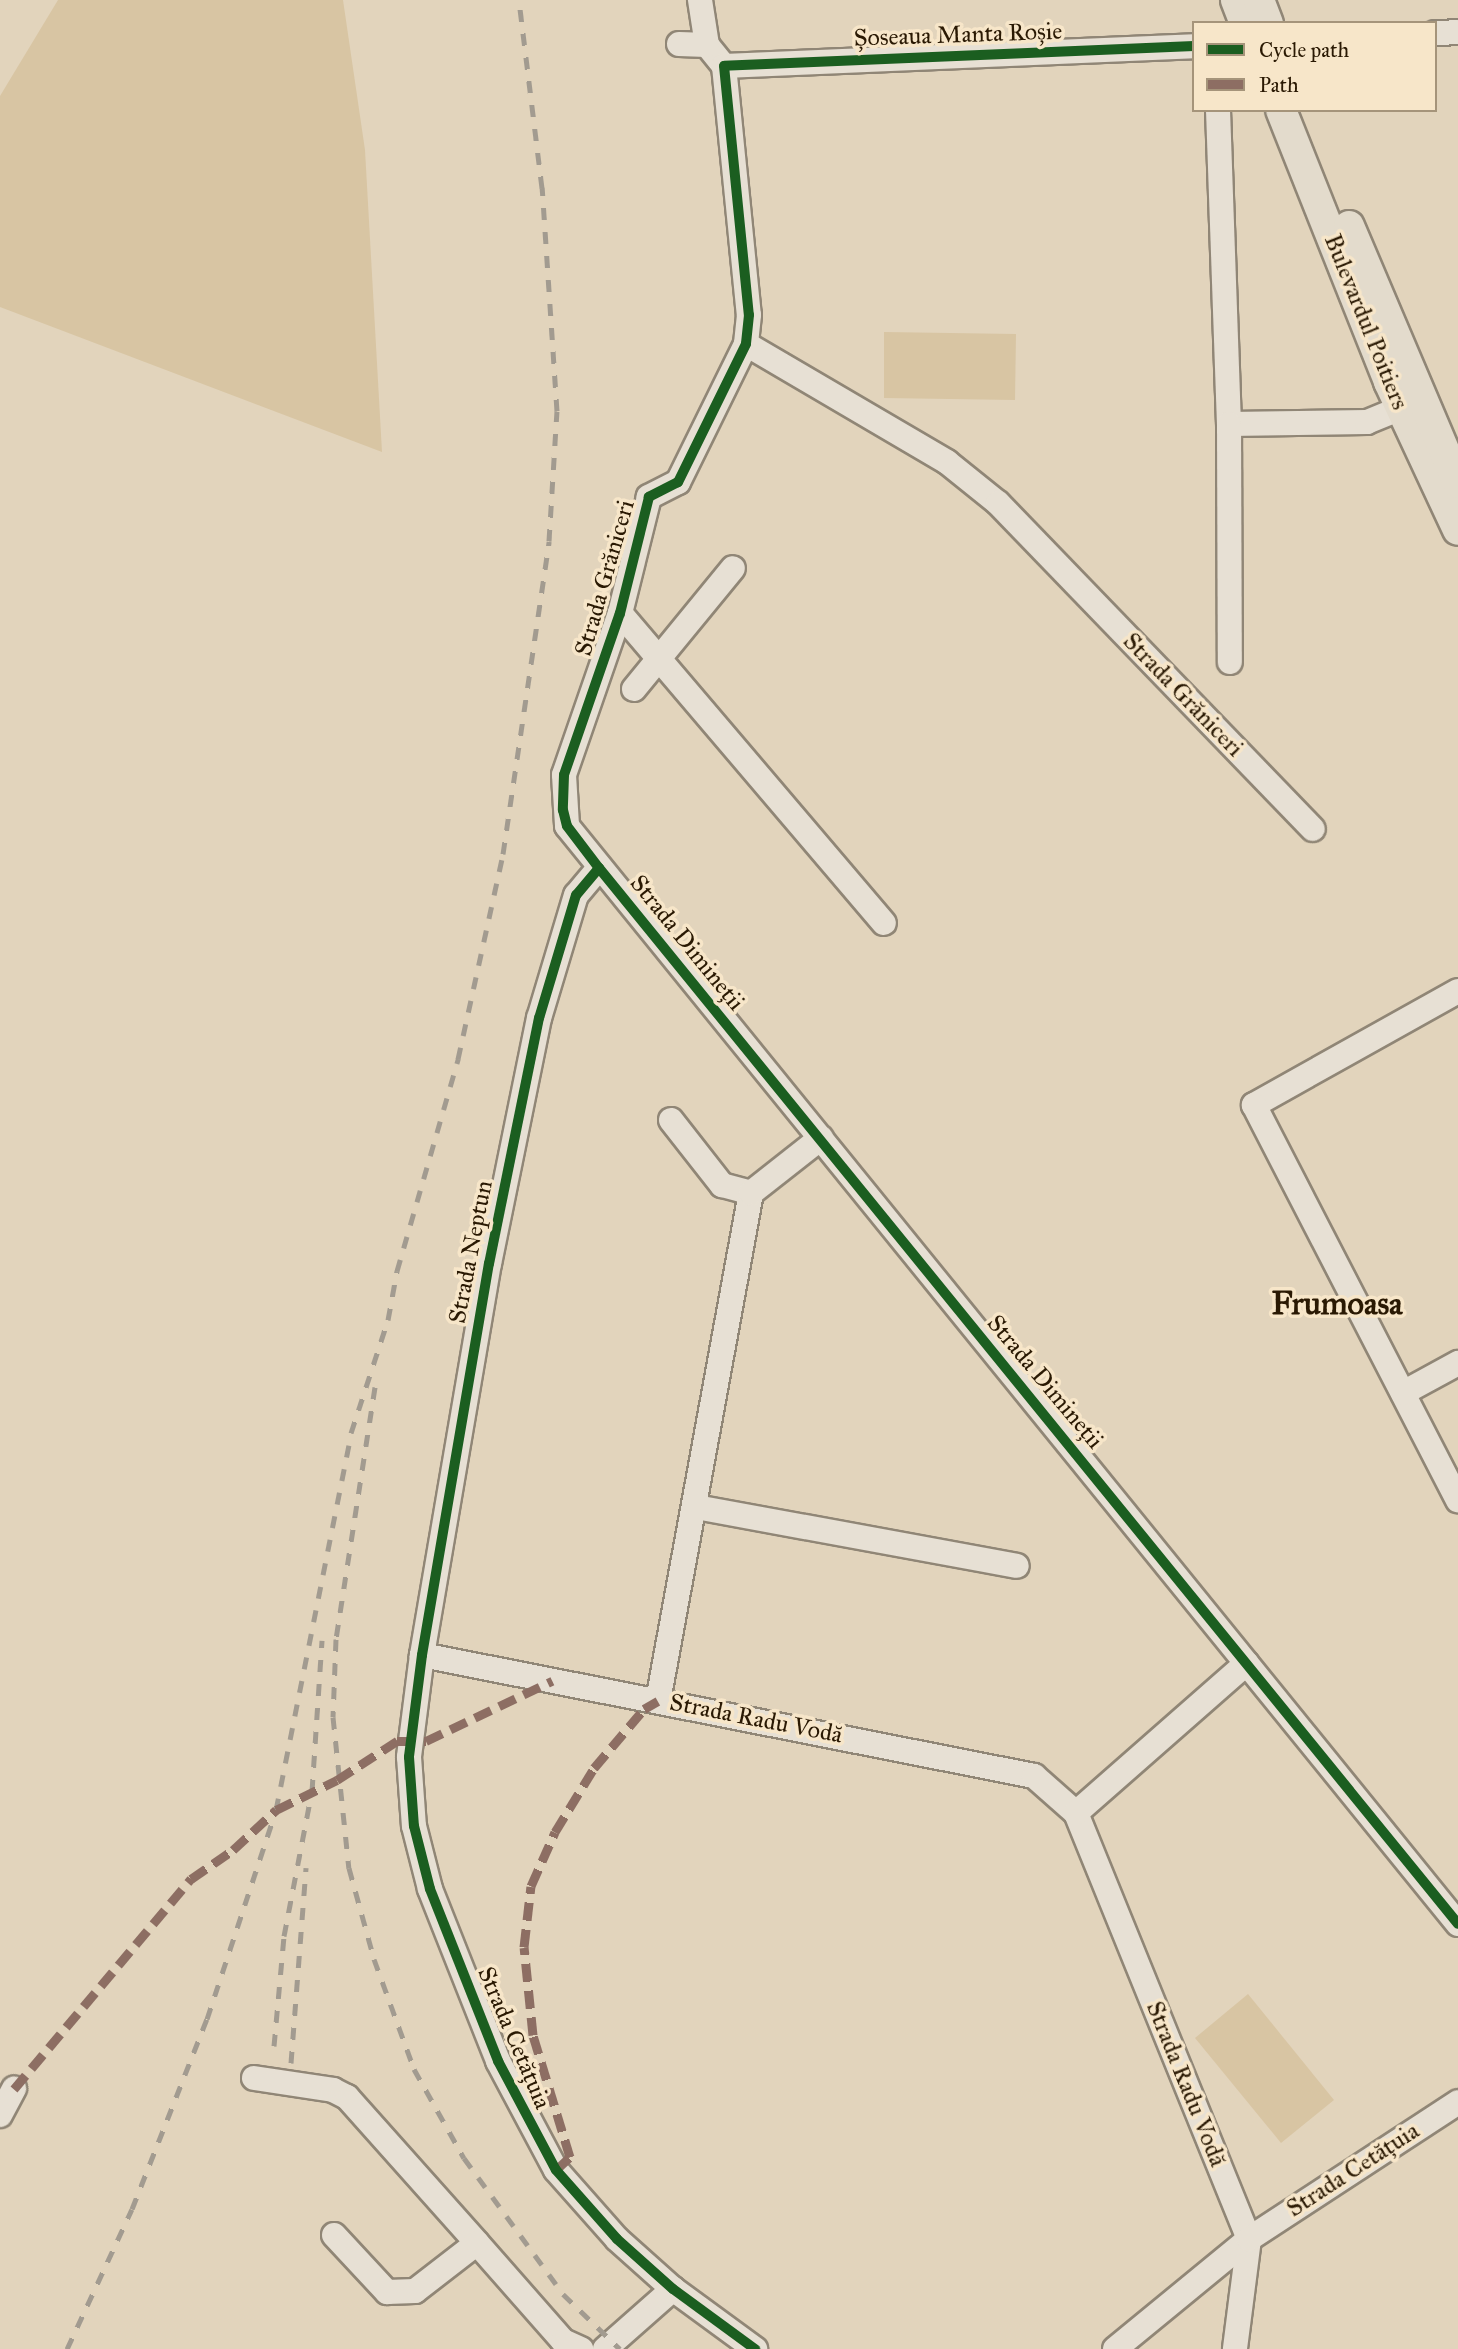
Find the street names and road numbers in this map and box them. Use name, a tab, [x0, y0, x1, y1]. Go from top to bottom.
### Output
street label: Șoseaua Manta Roșie	[853, 17, 1063, 53]
street label: Bulevardul Poitiers	[1318, 230, 1414, 414]
street label: Strada Grăniceri	[569, 497, 641, 659]
street label: Strada Grăniceri	[1117, 627, 1249, 763]
street label: Strada Dimineții	[624, 870, 750, 1016]
street label: Strada Neptun	[443, 1178, 499, 1326]
street label: Strada Dimineții	[981, 1309, 1109, 1455]
street label: Strada Radu Vodă	[667, 1688, 845, 1750]
street label: Strada Cetățuia	[471, 1963, 557, 2113]
street label: Strada Radu Vodă	[1140, 1997, 1232, 2171]
street label: Strada Cetățuia	[1282, 2117, 1424, 2223]

